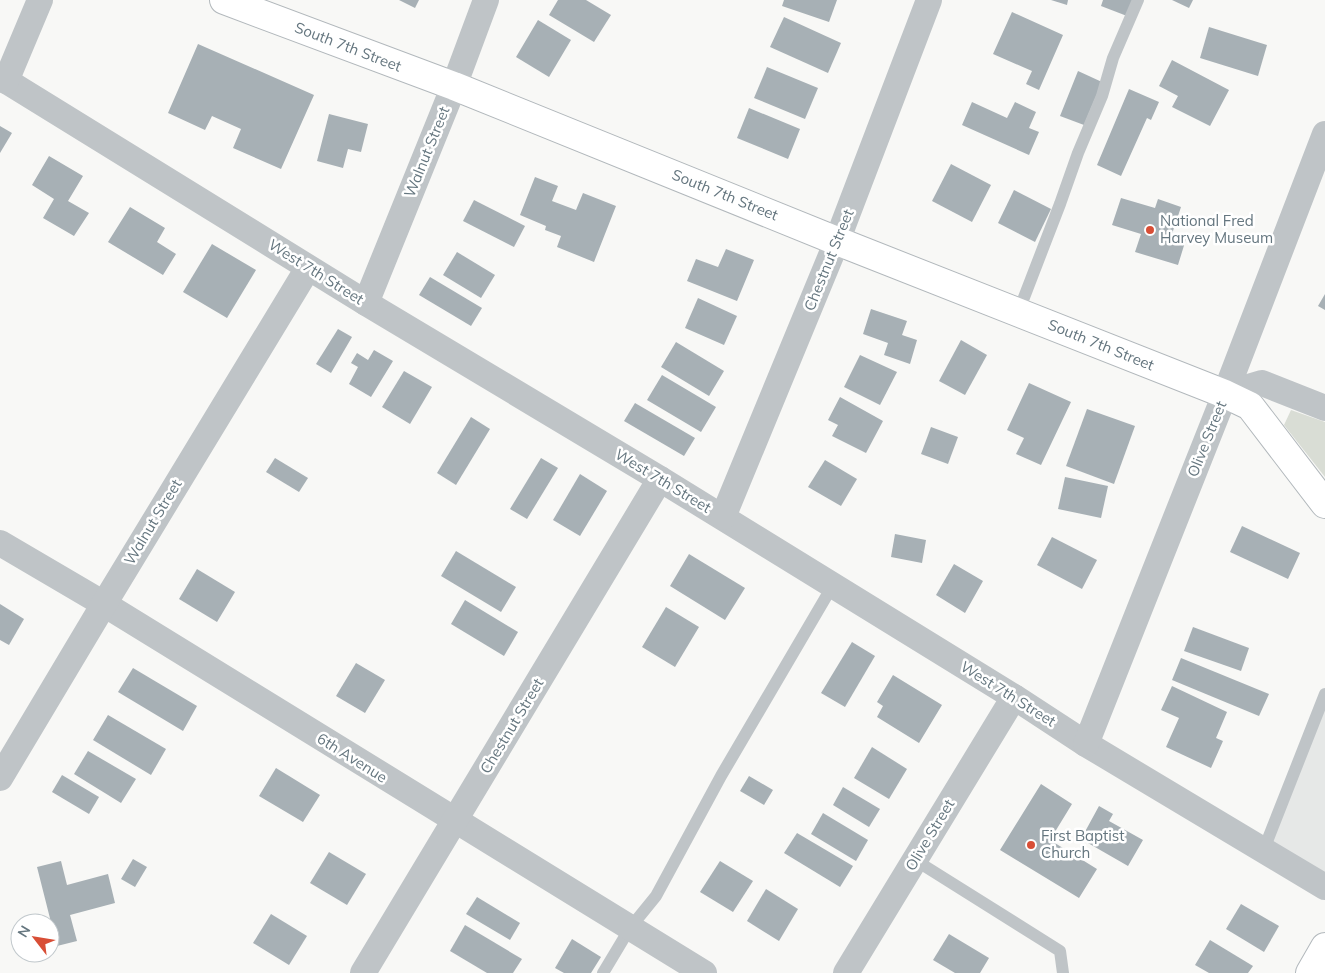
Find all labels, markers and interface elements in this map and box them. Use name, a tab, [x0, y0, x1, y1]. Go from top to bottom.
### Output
street label: South 7th Street	[292, 17, 404, 76]
street label: Walnut Street	[400, 104, 453, 200]
street label: South 7th Street	[669, 165, 781, 225]
street label: Chestnut Street	[800, 206, 858, 313]
place label: National Fred Harvey Museum	[1160, 211, 1273, 247]
marker: National Fred Harvey Museum	[1144, 224, 1156, 236]
street label: West 7th Street	[265, 235, 367, 308]
street label: South 7th Street	[1045, 315, 1157, 375]
street label: Olive Street	[1183, 398, 1230, 480]
street label: West 7th Street	[612, 444, 715, 517]
street label: Walnut Street	[120, 475, 186, 568]
street label: West 7th Street	[957, 657, 1059, 730]
street label: Chestnut Street	[476, 675, 548, 777]
street label: 6th Avenue	[314, 729, 391, 787]
street label: Olive Street	[901, 796, 958, 874]
place label: First Baptist Church	[1041, 826, 1124, 862]
marker: First Baptist Church	[1025, 839, 1037, 851]
north arrow	[10, 913, 60, 963]
text: N	[13, 922, 34, 940]

